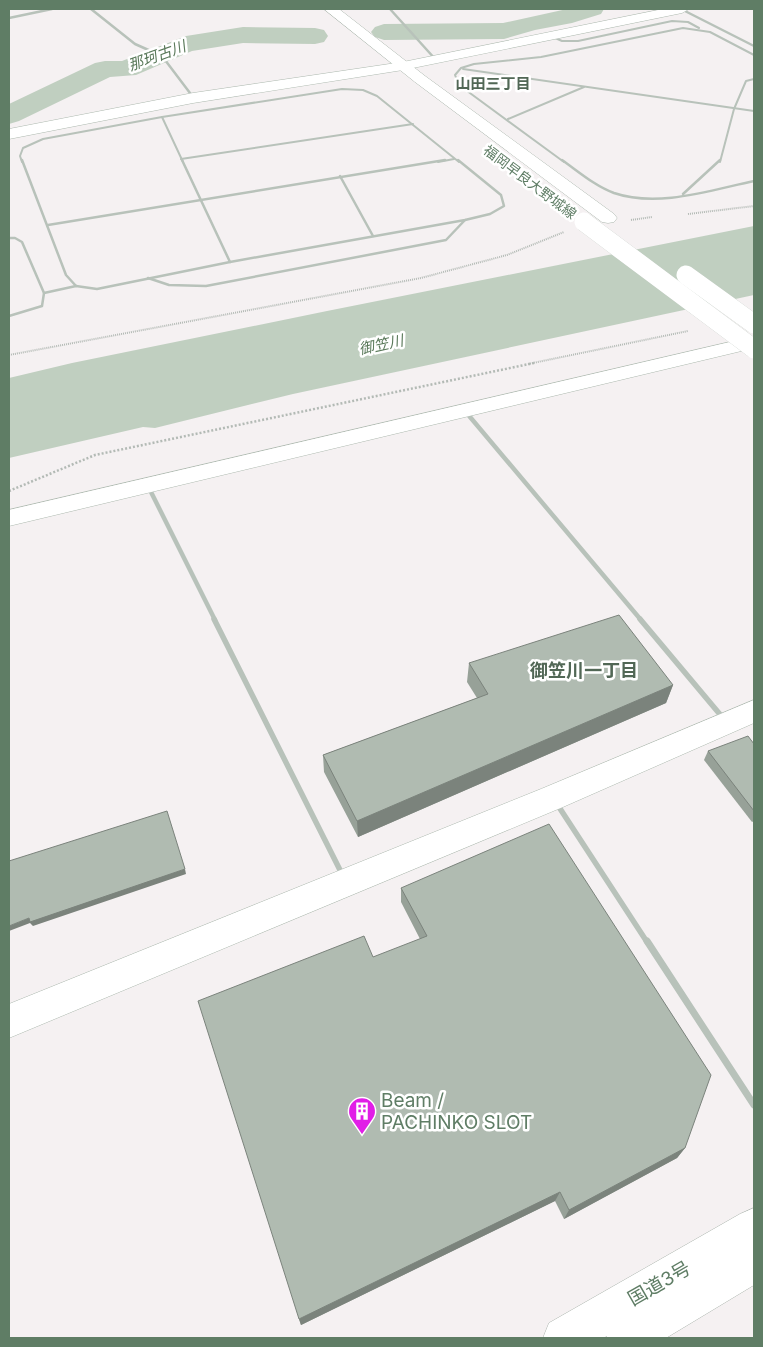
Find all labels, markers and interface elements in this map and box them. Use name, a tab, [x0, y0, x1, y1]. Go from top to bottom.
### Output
water label: 那珂古川	[125, 36, 190, 75]
district label: 山田三丁目	[455, 74, 531, 93]
street label: 福岡早良大野城線	[480, 141, 580, 222]
water label: 御笠川	[357, 330, 407, 358]
district label: 御笠川一丁目	[529, 660, 638, 681]
place label: Beam / PACHINKO SLOT	[381, 1089, 532, 1134]
building icon: Beam / PACHINKO SLOT	[347, 1096, 377, 1135]
street label: 国道3号	[624, 1256, 695, 1311]

